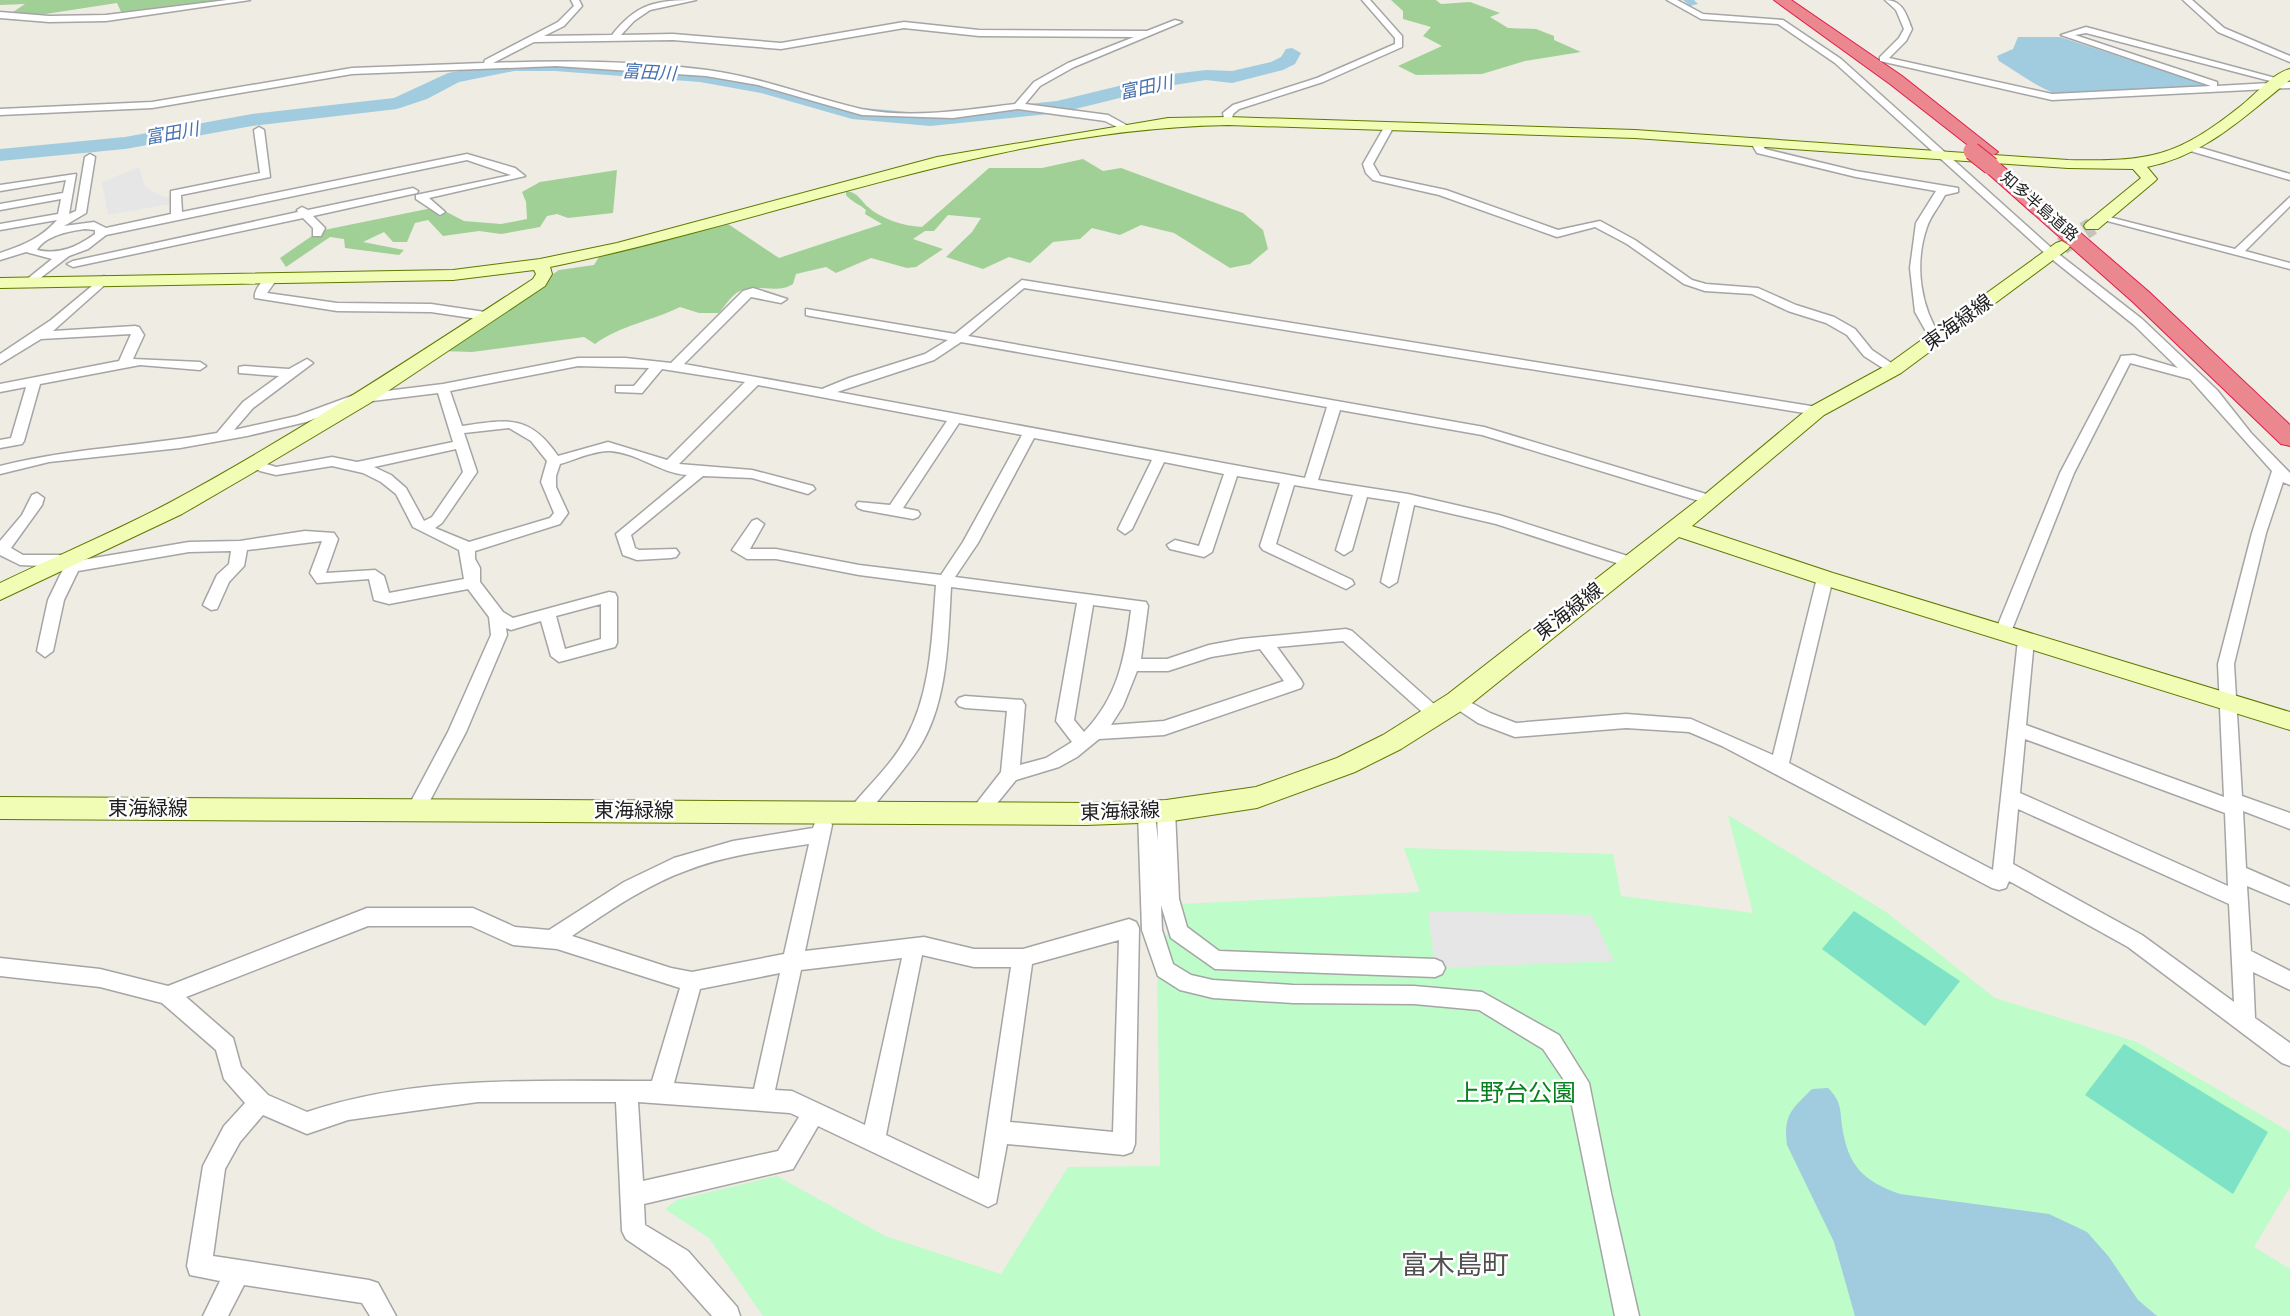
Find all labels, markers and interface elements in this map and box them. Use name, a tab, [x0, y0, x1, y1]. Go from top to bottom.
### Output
water label: 富田川	[621, 61, 679, 85]
water label: 富田川	[1117, 72, 1177, 104]
water label: 富田川	[144, 119, 202, 149]
street label: 知多半島道路	[1997, 168, 2081, 246]
street label: 東海緑線	[1919, 290, 1997, 356]
street label: 東海緑線	[1530, 578, 1608, 646]
street label: 東海緑線	[108, 797, 188, 821]
street label: 東海緑線	[594, 799, 674, 823]
street label: 東海緑線	[1080, 799, 1160, 825]
park label: 上野台公園	[1456, 1079, 1576, 1108]
district label: 富木島町	[1401, 1250, 1509, 1282]

